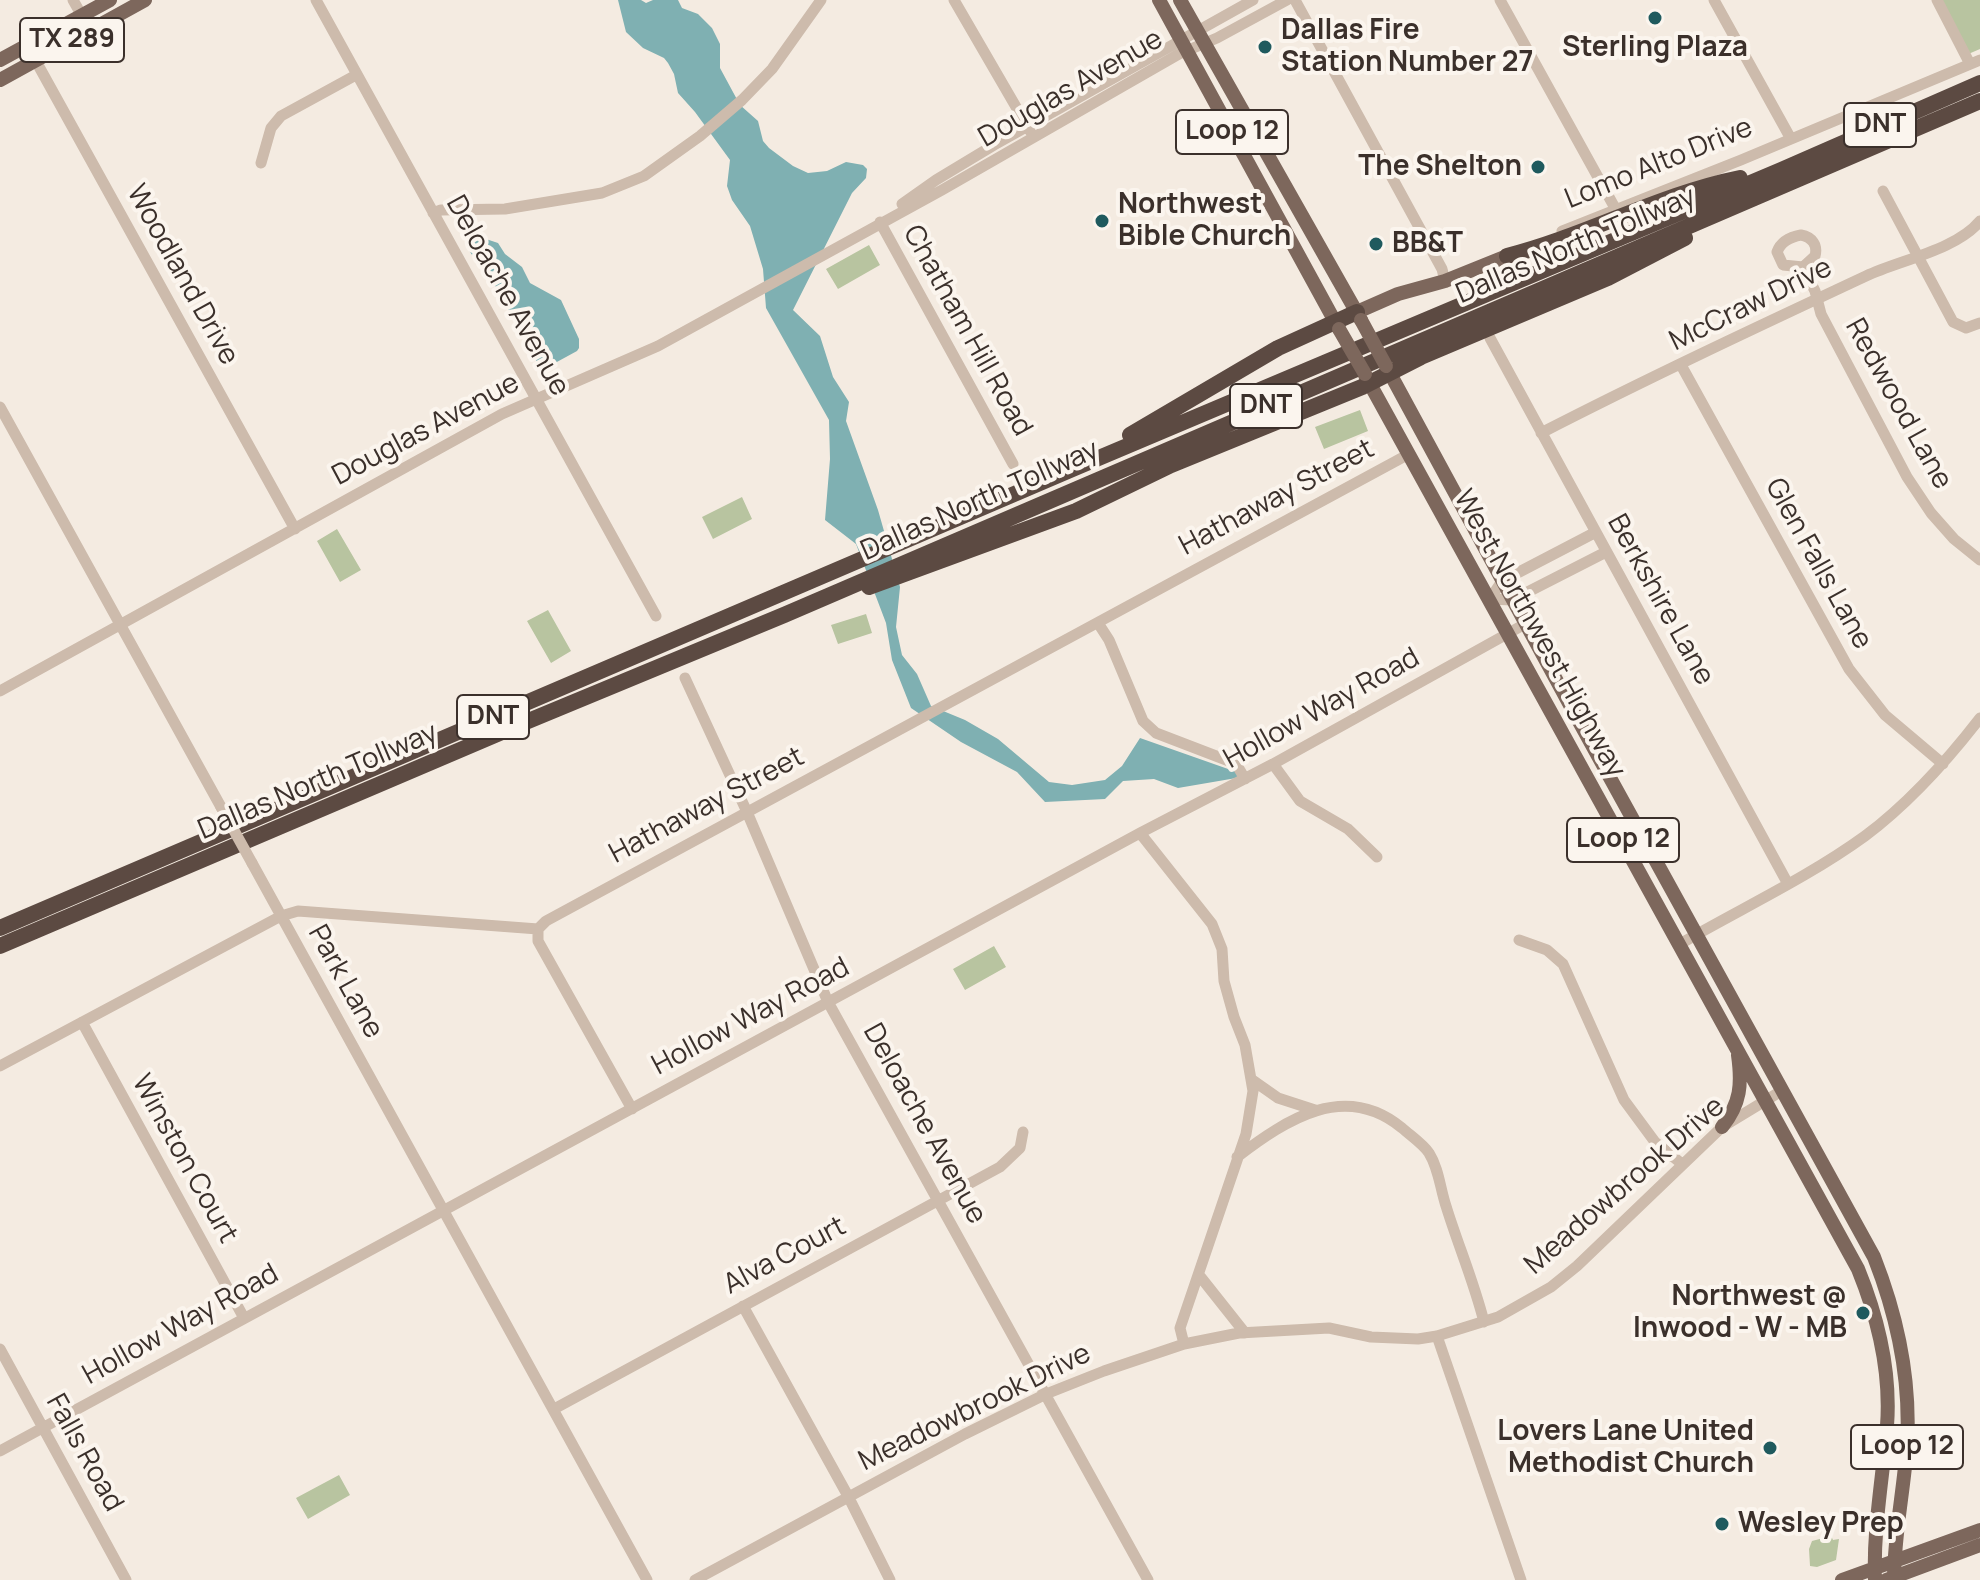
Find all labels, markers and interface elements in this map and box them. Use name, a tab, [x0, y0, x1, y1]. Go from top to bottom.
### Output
marker: Sterling Plaza	[1646, 9, 1664, 27]
place label: Dallas Fire Station Number 27	[1281, 14, 1533, 80]
road number: TX 289	[20, 18, 124, 62]
street label: Douglas Avenue	[973, 23, 1169, 155]
place label: Sterling Plaza	[1562, 31, 1748, 65]
marker: Dallas Fire Station Number 27	[1256, 38, 1274, 56]
road number: DNT	[1844, 103, 1916, 147]
road number: Loop 12	[1176, 110, 1288, 154]
street label: Lomo Alto Drive	[1560, 111, 1758, 217]
place label: The Shelton	[1358, 150, 1522, 184]
marker: The Shelton	[1529, 158, 1547, 176]
street label: Woodland Drive	[119, 179, 245, 371]
street label: Dallas North Tollway	[1451, 180, 1701, 312]
place label: Northwest Bible Church	[1118, 188, 1291, 254]
street label: Deloache Avenue	[438, 190, 576, 402]
marker: Northwest Bible Church	[1093, 212, 1111, 230]
street label: Chatham Hill Road	[895, 220, 1039, 442]
place label: BB&T	[1392, 227, 1463, 261]
marker: BB&T	[1367, 235, 1385, 253]
street label: McCraw Drive	[1664, 251, 1838, 359]
street label: Redwood Lane	[1837, 313, 1959, 495]
street label: Douglas Avenue	[327, 367, 525, 493]
road number: DNT	[1230, 384, 1302, 428]
street label: Dallas North Tollway	[856, 433, 1104, 569]
street label: Hathaway Street	[1174, 433, 1380, 563]
street label: Glen Falls Lane	[1757, 473, 1879, 655]
street label: West Northwest Highway	[1446, 484, 1632, 784]
street label: Berkshire Lane	[1599, 509, 1721, 691]
street label: Hollow Way Road	[1218, 641, 1426, 777]
road number: DNT	[457, 695, 529, 739]
street label: Dallas North Tollway	[193, 716, 443, 848]
street label: Hathaway Street	[604, 741, 810, 871]
road number: Loop 12	[1567, 818, 1679, 862]
street label: Park Lane	[300, 920, 390, 1044]
street label: Hollow Way Road	[647, 951, 855, 1083]
street label: Deloache Avenue	[855, 1018, 993, 1230]
street label: Winston Court	[124, 1069, 244, 1249]
street label: Meadowbrook Drive	[1518, 1090, 1732, 1282]
street label: Alva Court	[718, 1210, 852, 1302]
street label: Hollow Way Road	[77, 1257, 285, 1393]
place label: Northwest @ Inwood - W - MB	[1633, 1280, 1847, 1346]
marker: Northwest @ Inwood - W - MB	[1854, 1304, 1872, 1322]
street label: Meadowbrook Drive	[854, 1337, 1096, 1479]
street label: Falls Road	[38, 1389, 130, 1517]
place label: Lovers Lane United Methodist Church	[1497, 1415, 1754, 1481]
road number: Loop 12	[1851, 1425, 1963, 1469]
marker: Lovers Lane United Methodist Church	[1761, 1439, 1779, 1457]
place label: Wesley Prep	[1738, 1507, 1904, 1541]
marker: Wesley Prep	[1713, 1515, 1731, 1533]

